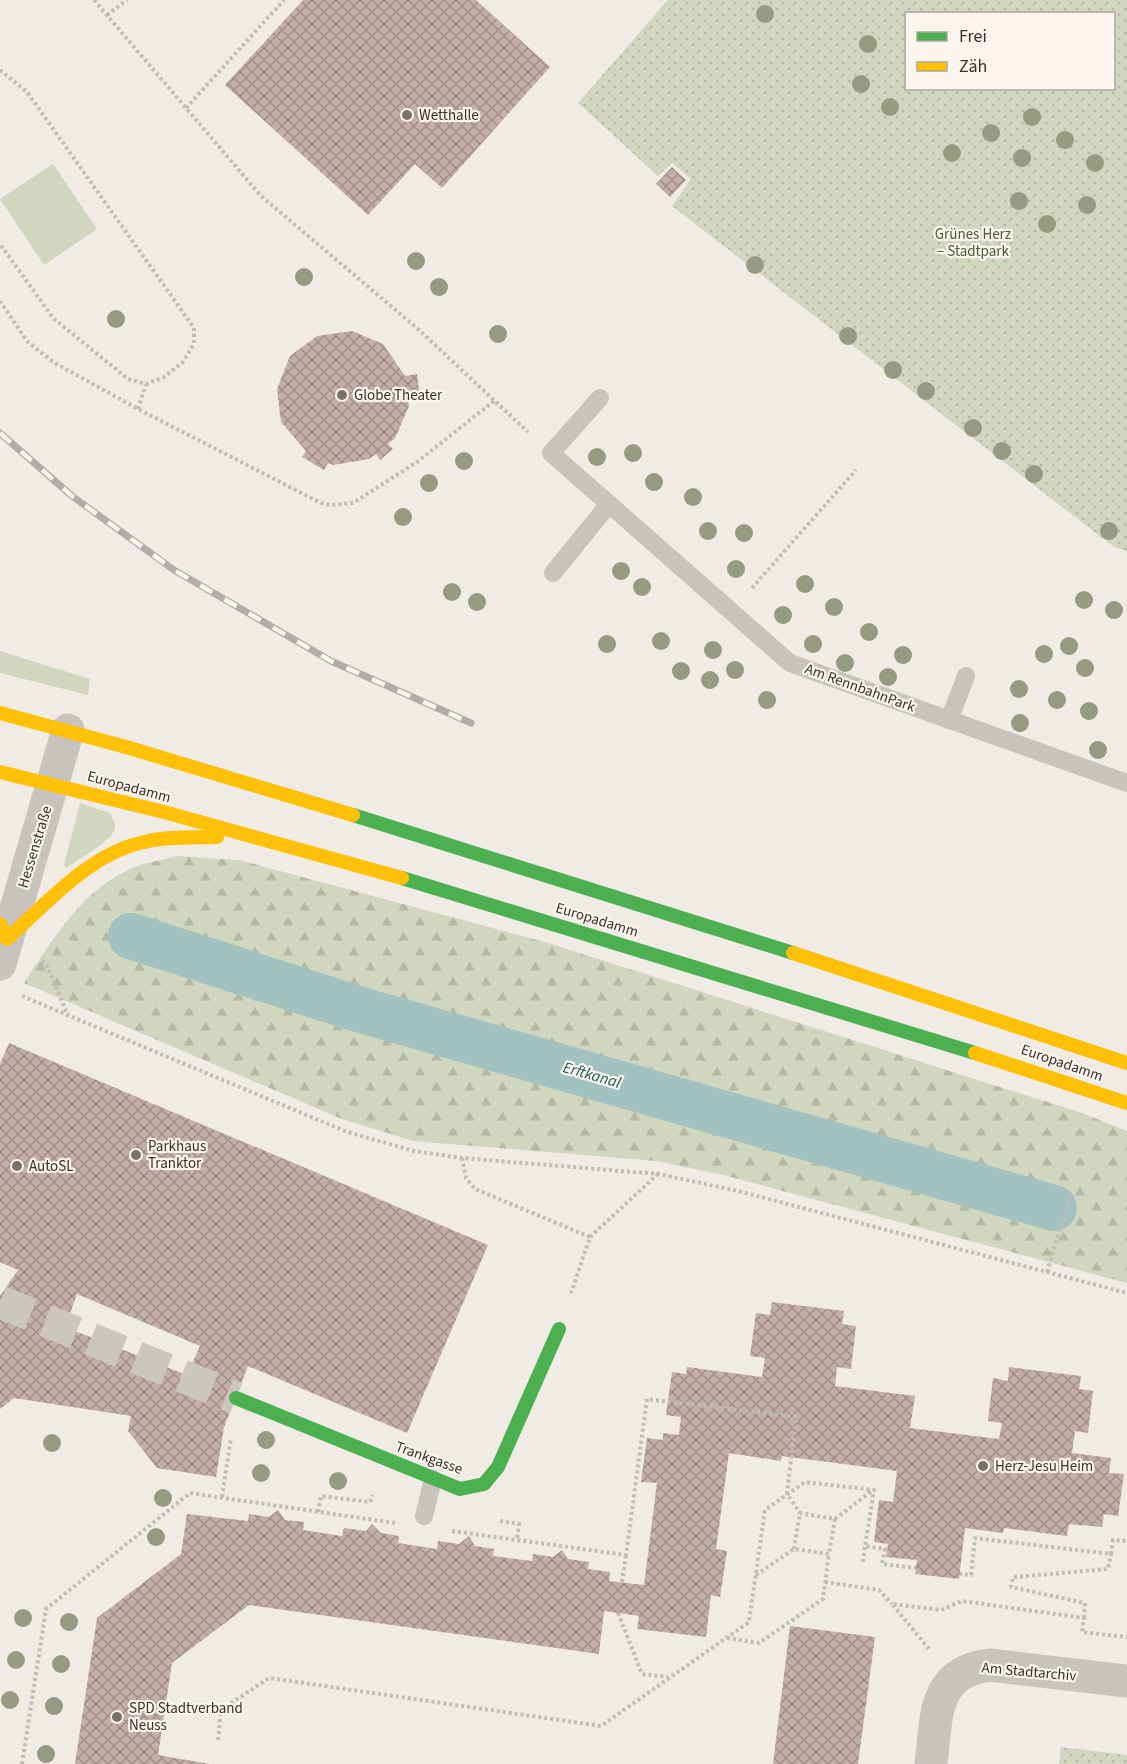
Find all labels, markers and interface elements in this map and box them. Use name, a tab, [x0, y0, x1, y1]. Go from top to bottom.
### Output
legend	[905, 12, 1115, 90]
text: Frei	[959, 24, 987, 49]
text: Zäh	[959, 54, 987, 79]
place label: Wetthalle	[419, 105, 479, 126]
marker: Wetthalle	[400, 108, 414, 122]
park label: Grünes Herz – Stadtpark	[935, 224, 1011, 262]
place label: Globe Theater	[354, 385, 443, 406]
marker: Globe Theater	[335, 388, 349, 402]
street label: Am RennbahnPark	[802, 658, 919, 718]
street label: Europadamm	[85, 766, 173, 808]
street label: Hessenstraße	[13, 803, 57, 891]
street label: Europadamm	[553, 897, 641, 943]
street label: Europadamm	[1018, 1039, 1106, 1087]
water label: Erftkanal	[560, 1056, 624, 1094]
place label: Parkhaus Tranktor	[148, 1136, 206, 1174]
marker: Parkhaus Tranktor	[129, 1148, 143, 1162]
place label: AutoSL	[29, 1156, 74, 1177]
marker: AutoSL	[10, 1159, 24, 1173]
street label: Trankgasse	[392, 1436, 466, 1480]
place label: Herz-Jesu Heim	[995, 1456, 1093, 1477]
marker: Herz-Jesu Heim	[976, 1459, 990, 1473]
street label: Am Stadtarchiv	[981, 1657, 1077, 1687]
place label: SPD Stadtverband Neuss	[129, 1698, 243, 1736]
marker: SPD Stadtverband Neuss	[110, 1710, 124, 1724]

